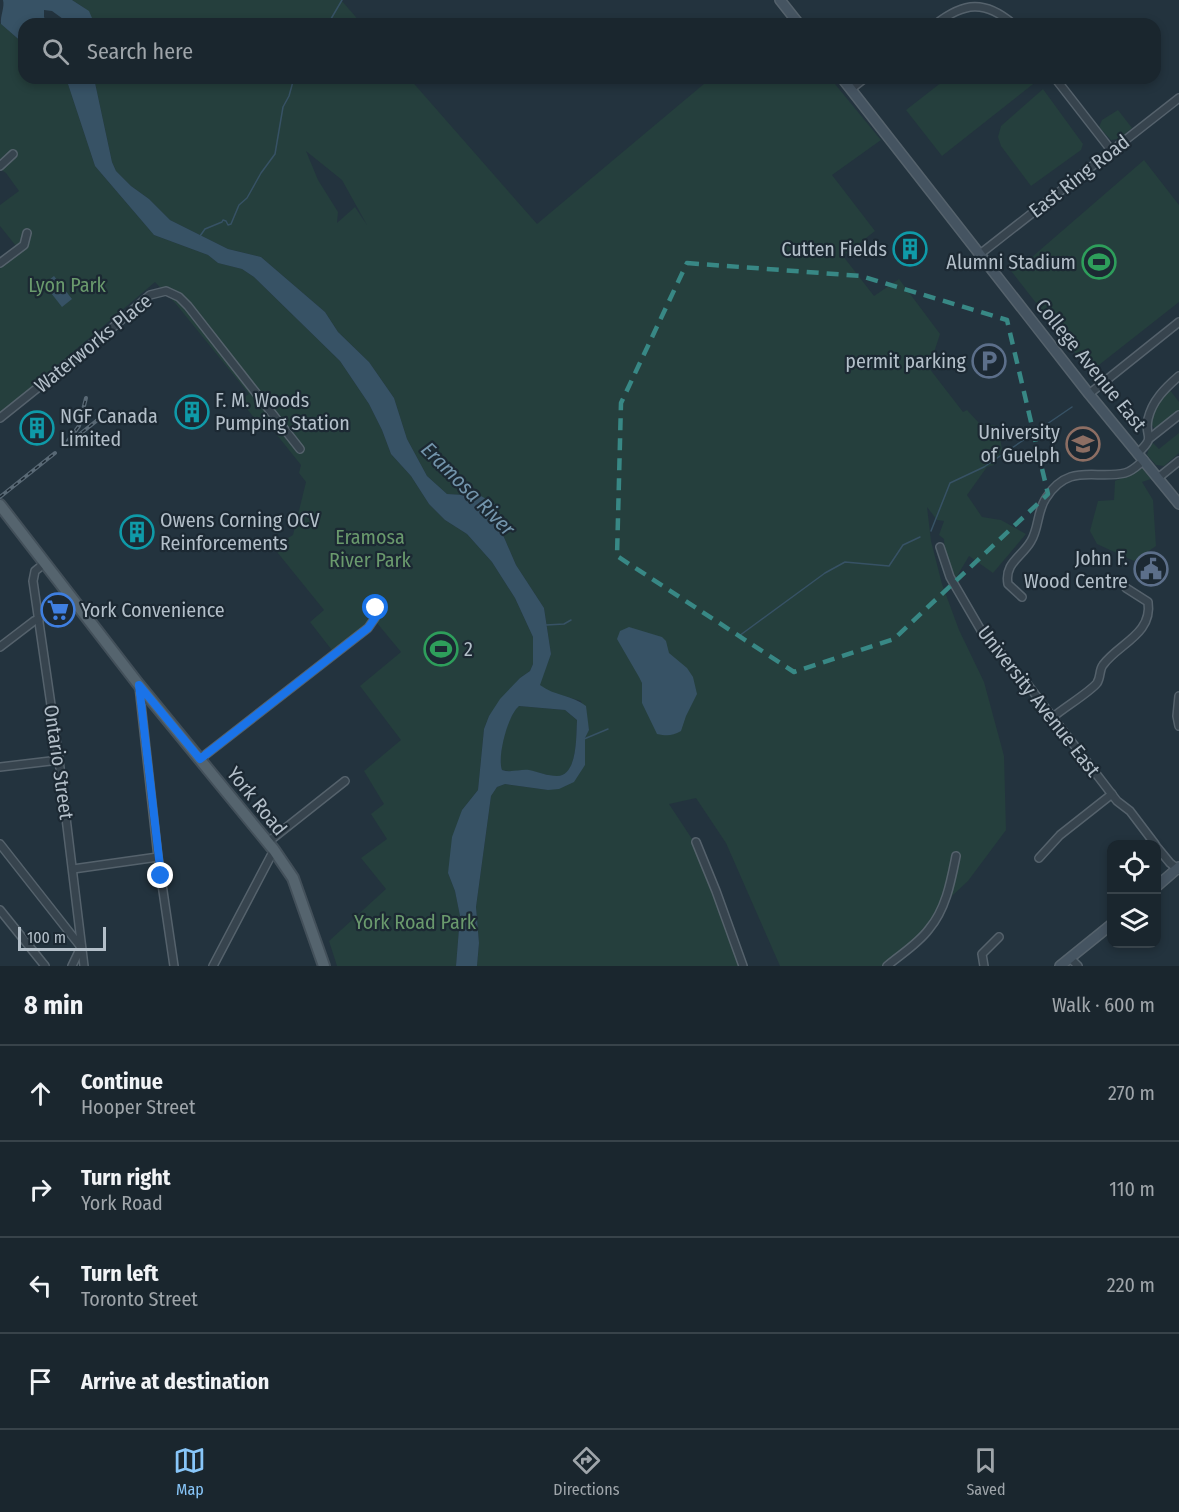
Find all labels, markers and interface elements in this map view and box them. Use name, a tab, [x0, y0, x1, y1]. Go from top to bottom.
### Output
search box	[18, 18, 1161, 84]
icon: search	[39, 35, 72, 68]
text: Search here	[87, 38, 193, 65]
street label: East Ring Road	[1024, 129, 1134, 223]
building icon: Cutten Fields	[892, 231, 928, 267]
place label: Cutten Fields	[781, 237, 887, 261]
sports icon: Alumni Stadium	[1081, 244, 1117, 280]
place label: Alumni Stadium	[946, 250, 1076, 274]
park label: Lyon Park	[28, 273, 107, 297]
street label: Waterworks Place	[30, 288, 156, 398]
street label: College Avenue East	[1030, 294, 1152, 436]
parking icon: permit parking	[971, 343, 1007, 379]
place label: permit parking	[845, 349, 967, 373]
place label: F. M. Woods Pumping Station	[215, 388, 350, 435]
building icon: F. M. Woods Pumping Station	[174, 394, 210, 430]
place label: NGF Canada Limited	[60, 404, 158, 451]
building icon: NGF Canada Limited	[19, 410, 55, 446]
place label: University of Guelph	[978, 420, 1060, 467]
school or university icon: University of Guelph	[1065, 426, 1101, 462]
water label: Eramosa River	[416, 437, 521, 542]
place label: Owens Corning OCV Reinforcements	[160, 508, 321, 555]
building icon: Owens Corning OCV Reinforcements	[119, 514, 155, 550]
park label: Eramosa River Park	[329, 525, 412, 572]
place label: John F. Wood Centre	[1024, 546, 1128, 593]
public building icon: John F. Wood Centre	[1133, 551, 1169, 587]
supermarket icon: York Convenience	[40, 592, 76, 628]
route start	[362, 594, 388, 620]
place label: York Convenience	[81, 598, 225, 622]
street label: University Avenue East	[973, 621, 1106, 782]
sports icon: 2	[423, 631, 459, 667]
place label: 2	[464, 637, 473, 661]
street label: Ontario Street	[39, 703, 79, 821]
street label: York Road	[222, 762, 292, 840]
map controls	[1107, 840, 1161, 948]
button: locate	[1107, 840, 1161, 894]
route end	[147, 862, 173, 888]
button: layers	[1107, 894, 1161, 948]
park label: York Road Park	[354, 910, 477, 934]
scale bar	[18, 924, 106, 952]
text: 100 m	[27, 928, 66, 947]
text: 8 min	[24, 990, 83, 1021]
text: Walk · 600 m	[1052, 993, 1155, 1017]
text: Continue	[81, 1068, 163, 1095]
icon: ahead	[24, 1077, 57, 1110]
text: 270 m	[1108, 1081, 1155, 1105]
text: Hooper Street	[81, 1095, 196, 1119]
text: Turn right	[81, 1164, 170, 1191]
icon: right	[24, 1173, 57, 1206]
text: 110 m	[1109, 1177, 1155, 1201]
text: York Road	[81, 1191, 163, 1215]
text: Turn left	[81, 1260, 159, 1287]
icon: left	[24, 1269, 57, 1302]
text: 220 m	[1107, 1273, 1155, 1297]
text: Toronto Street	[81, 1287, 198, 1311]
icon: arrive	[24, 1365, 57, 1398]
text: Arrive at destination	[81, 1368, 269, 1395]
tab: Map	[173, 1444, 206, 1499]
tab: Directions	[553, 1444, 620, 1499]
tab: Saved	[966, 1444, 1006, 1499]

